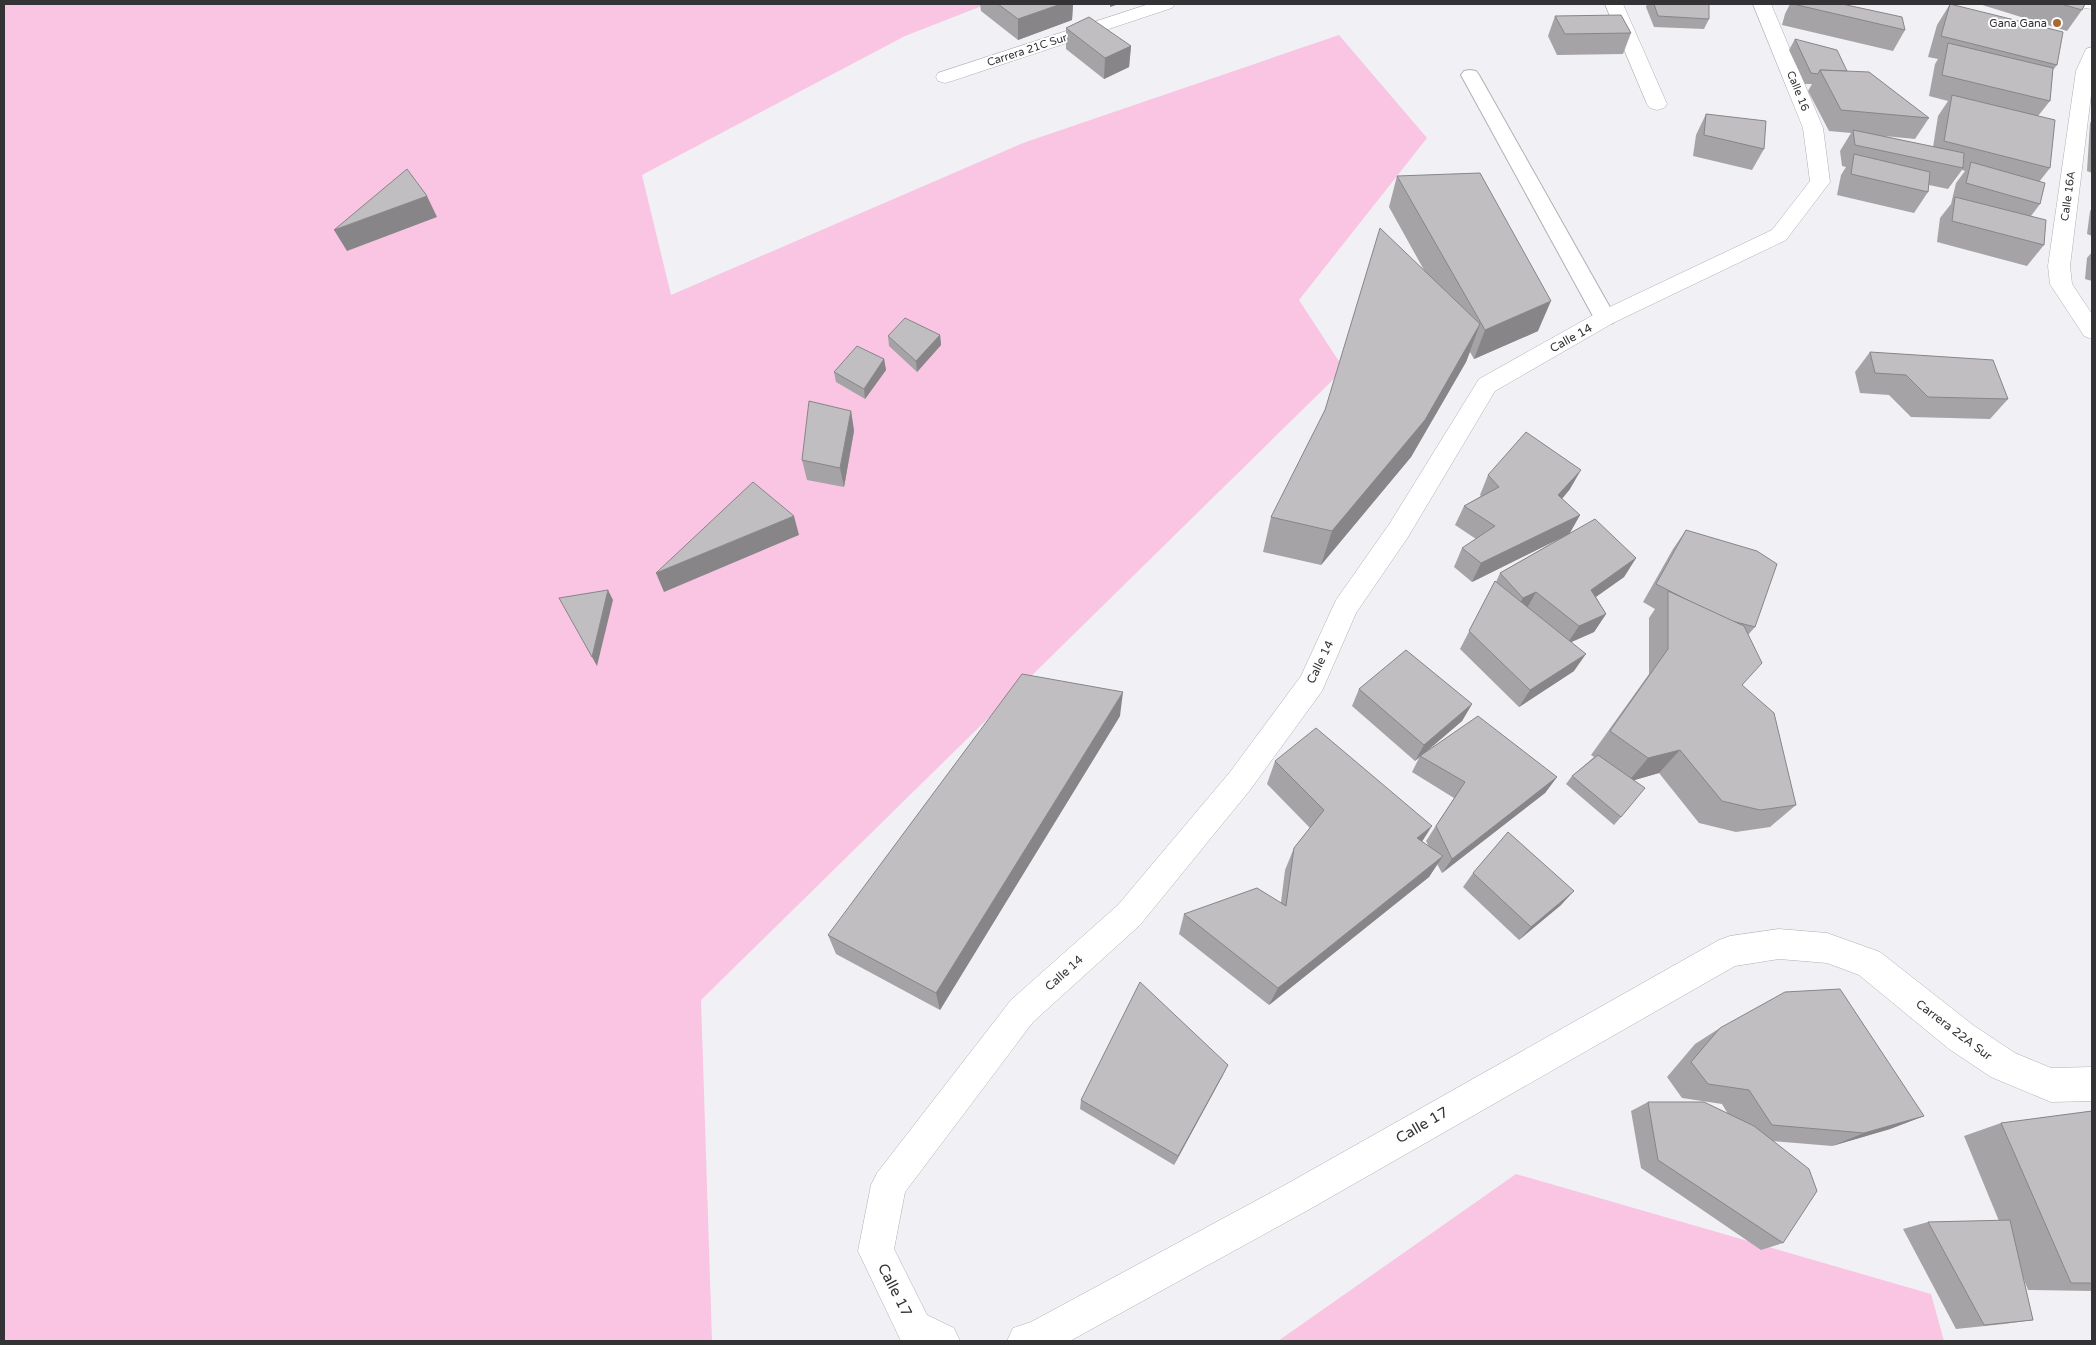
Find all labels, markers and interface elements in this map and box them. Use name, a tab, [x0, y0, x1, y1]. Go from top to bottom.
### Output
place label: Gana Gana	[1989, 17, 2047, 30]
marker: Gana Gana	[2051, 17, 2063, 29]
street label: Carrera 21C Sur	[985, 31, 1069, 69]
street label: Calle 16	[1784, 69, 1812, 113]
street label: Calle 16A	[2058, 170, 2078, 222]
street label: Calle 14	[1547, 320, 1595, 355]
street label: Calle 14	[1304, 638, 1337, 686]
street label: Calle 14	[1042, 952, 1086, 994]
street label: Carrera 22A Sur	[1913, 997, 1995, 1063]
street label: Calle 17	[1393, 1103, 1451, 1147]
street label: Calle 17	[874, 1260, 916, 1320]

